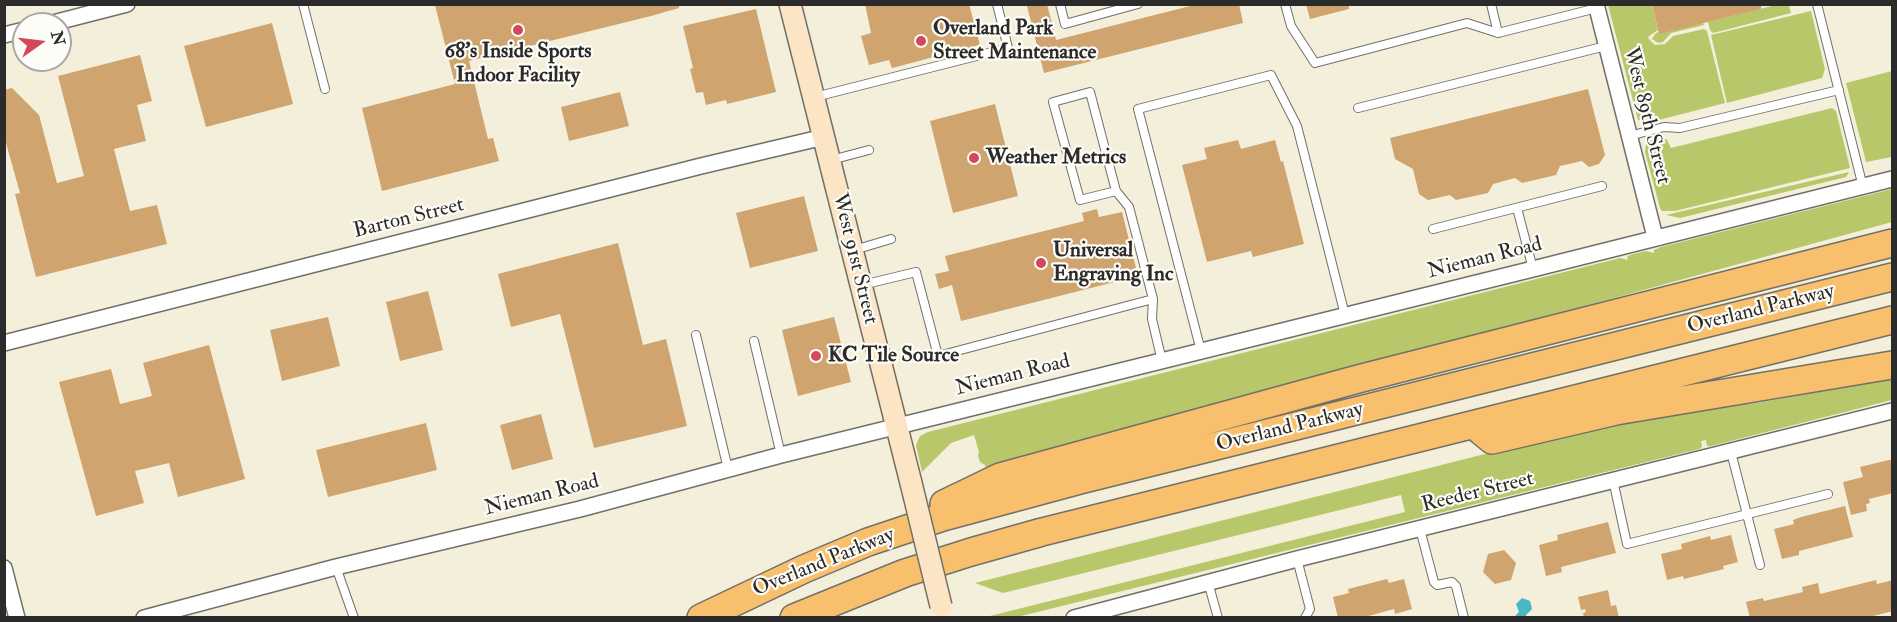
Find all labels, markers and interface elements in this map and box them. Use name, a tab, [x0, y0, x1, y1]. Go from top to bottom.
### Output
north arrow	[12, 12, 72, 72]
place label: Overland Park Street Maintenance	[933, 16, 1096, 66]
marker: 68's Inside Sports Indoor Facility	[511, 23, 525, 37]
text: N	[46, 29, 69, 47]
marker: Overland Park Street Maintenance	[914, 34, 928, 48]
place label: 68's Inside Sports Indoor Facility	[445, 39, 591, 89]
street label: West 89th Street	[1617, 45, 1675, 187]
place label: Weather Metrics	[986, 145, 1126, 171]
marker: Weather Metrics	[967, 151, 981, 165]
street label: West 91st Street	[826, 191, 882, 327]
street label: Barton Street	[351, 193, 467, 245]
street label: Nieman Road	[1425, 233, 1545, 285]
place label: Universal Engraving Inc	[1053, 238, 1173, 288]
marker: Universal Engraving Inc	[1034, 256, 1048, 270]
street label: Overland Parkway	[1685, 280, 1837, 340]
place label: KC Tile Source	[828, 343, 959, 369]
marker: KC Tile Source	[809, 349, 823, 363]
street label: Nieman Road	[953, 350, 1073, 402]
street label: Overland Parkway	[1214, 398, 1366, 458]
street label: Reeder Street	[1419, 467, 1537, 519]
street label: Nieman Road	[482, 470, 602, 522]
street label: Overland Parkway	[749, 523, 899, 603]

